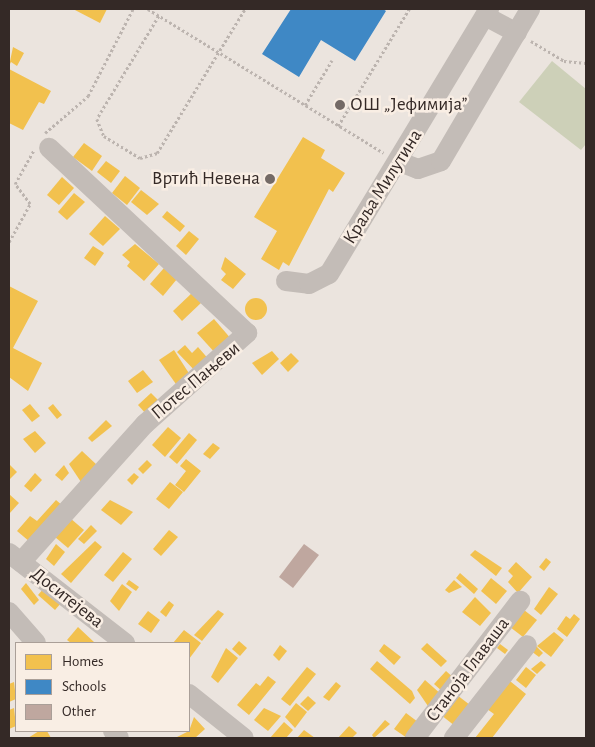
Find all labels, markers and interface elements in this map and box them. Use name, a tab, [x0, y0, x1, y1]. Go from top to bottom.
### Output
place label: ОШ „Јефимија”	[350, 94, 467, 116]
marker: ОШ „Јефимија”	[334, 99, 346, 111]
street label: Краља Милутина	[339, 125, 427, 249]
place label: Вртић Невена	[152, 168, 260, 190]
marker: Вртић Невена	[264, 173, 276, 185]
street label: Потес Пањеви	[147, 337, 245, 425]
street label: Доситејева	[26, 563, 108, 633]
street label: Станоја Главаша	[421, 613, 515, 727]
legend	[15, 642, 190, 732]
text: Homes	[62, 654, 104, 669]
text: Schools	[62, 679, 106, 694]
text: Other	[62, 704, 96, 719]

